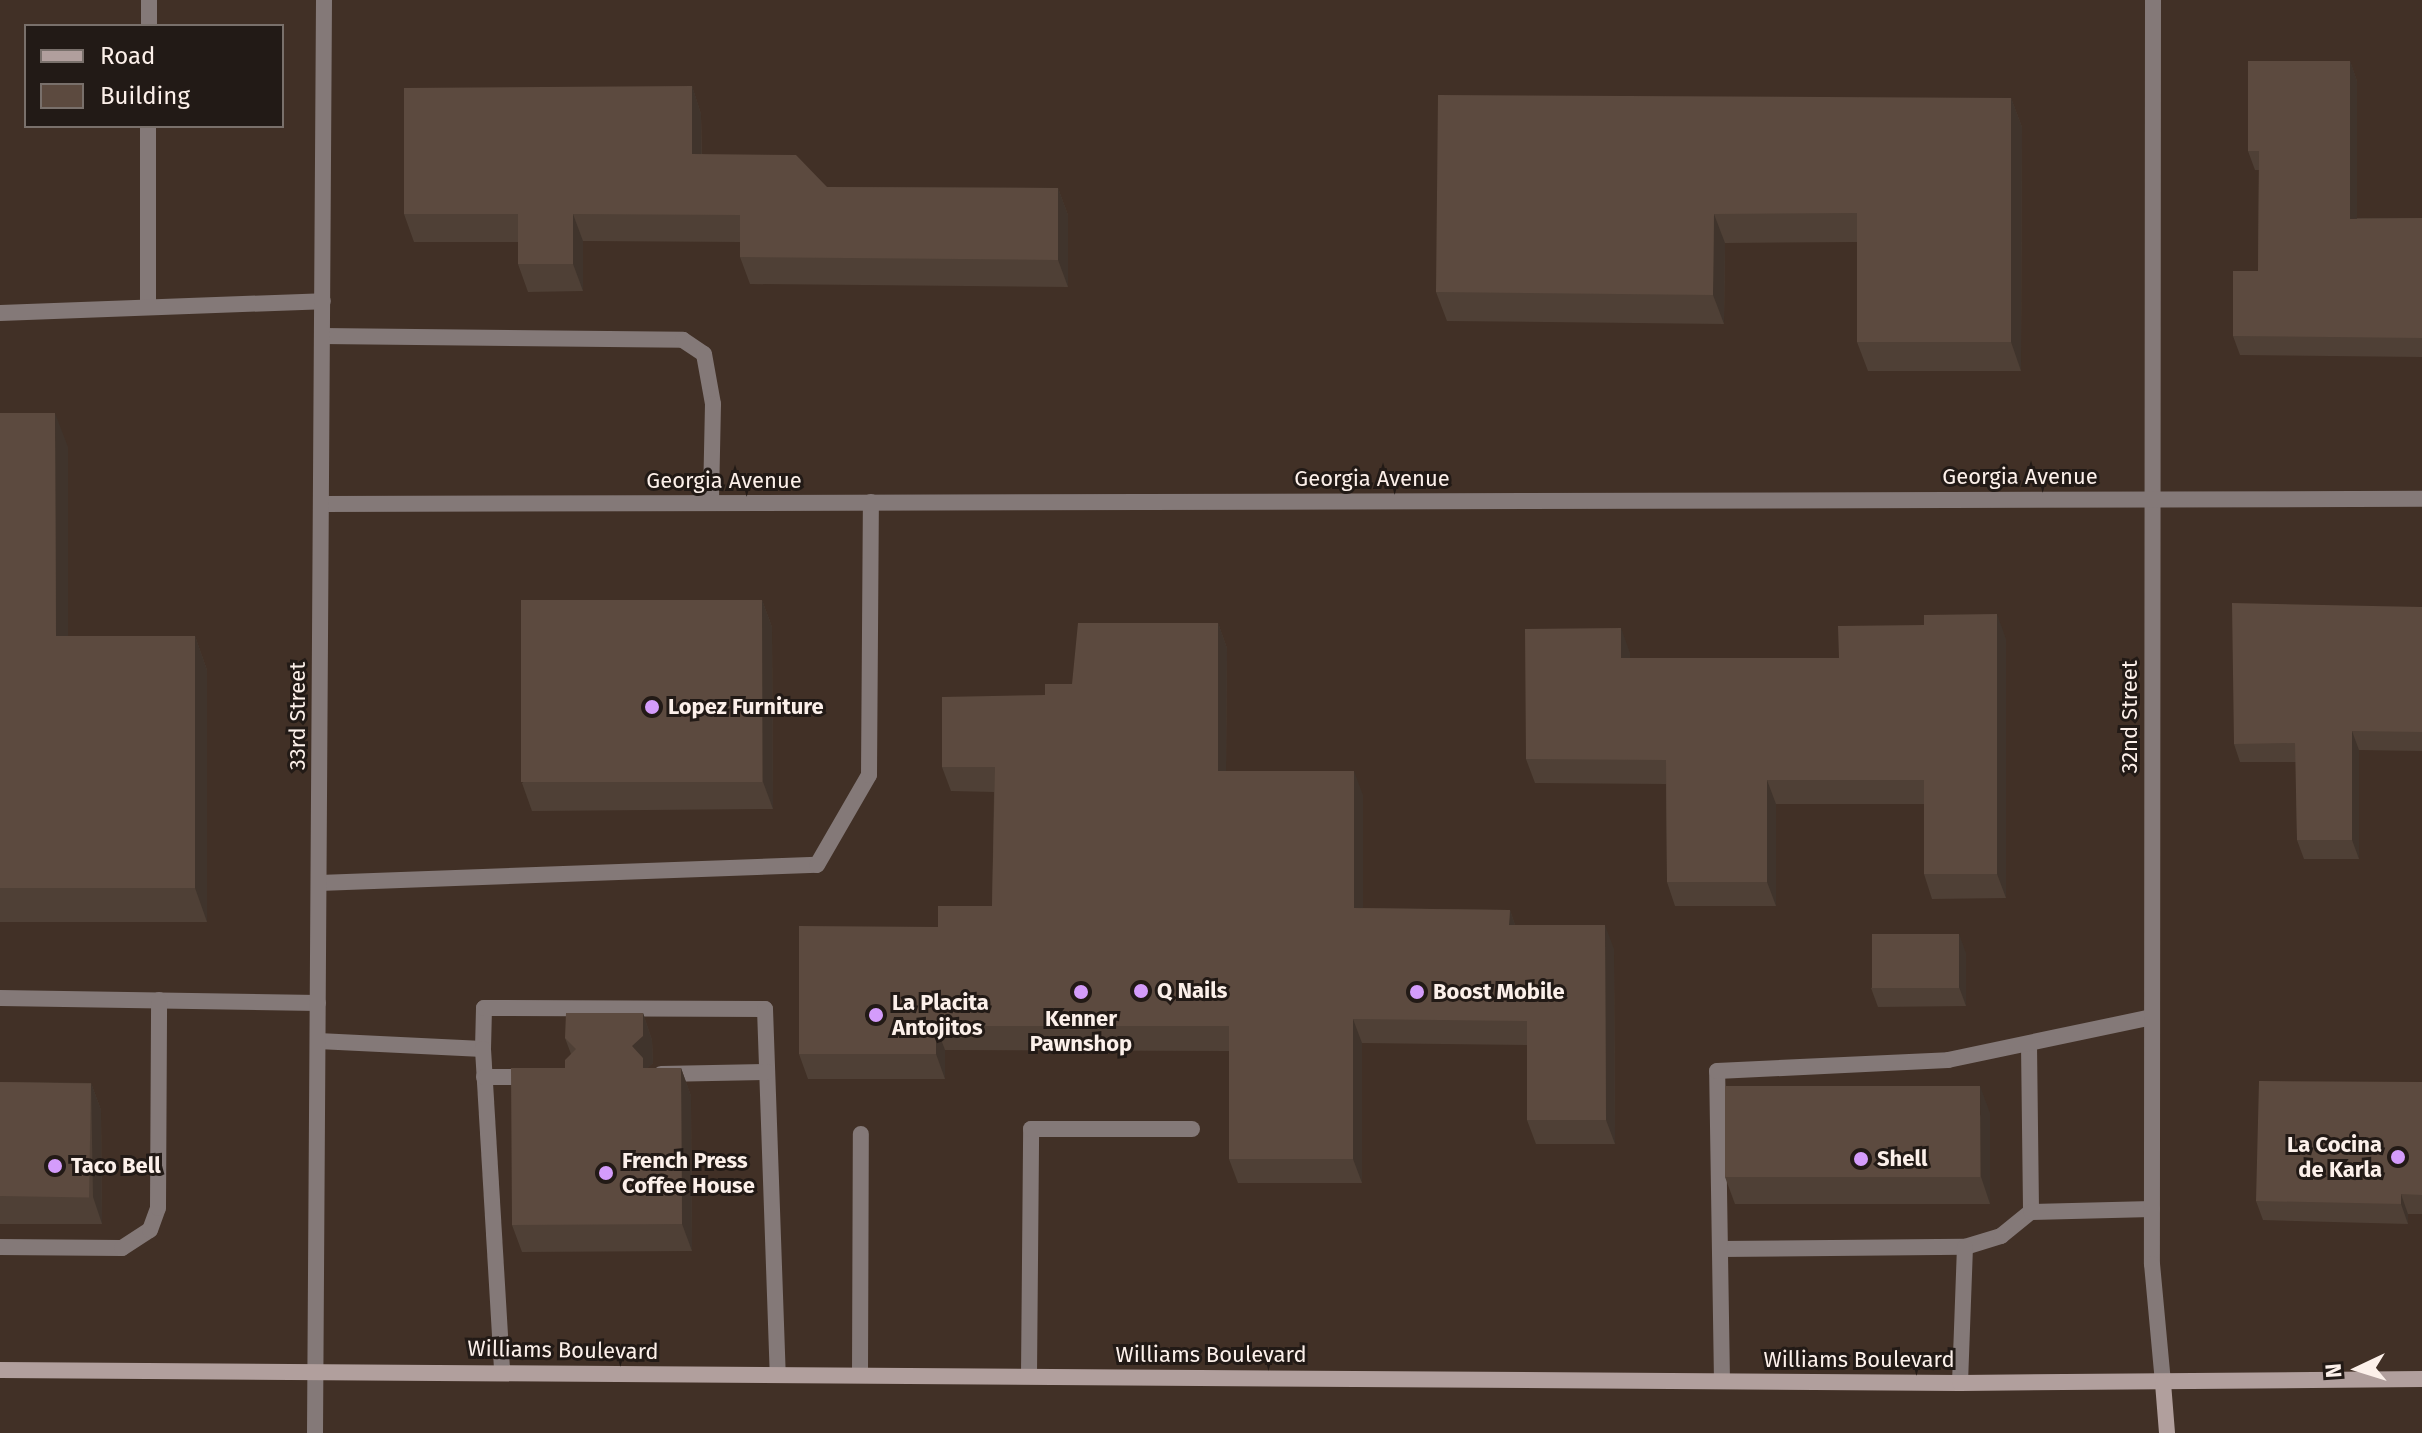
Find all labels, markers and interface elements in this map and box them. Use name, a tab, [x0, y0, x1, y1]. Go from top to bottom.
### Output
legend	[24, 24, 284, 128]
text: Road	[100, 42, 155, 70]
text: Building	[100, 82, 190, 110]
street label: Georgia Avenue	[1942, 464, 2098, 490]
street label: Georgia Avenue	[1294, 466, 1450, 492]
street label: Georgia Avenue	[646, 468, 802, 494]
street label: 32nd Street	[2117, 660, 2143, 774]
street label: 33rd Street	[285, 662, 311, 770]
place label: Lopez Furniture	[668, 694, 824, 720]
marker: Lopez Furniture	[643, 698, 661, 716]
place label: Q Nails	[1157, 978, 1227, 1004]
place label: Boost Mobile	[1433, 979, 1565, 1005]
marker: Q Nails	[1132, 982, 1150, 1000]
marker: Kenner Pawnshop	[1072, 983, 1090, 1001]
marker: Boost Mobile	[1408, 983, 1426, 1001]
place label: La Placita Antojitos	[892, 989, 989, 1040]
place label: Kenner Pawnshop	[1030, 1005, 1132, 1056]
marker: La Placita Antojitos	[867, 1006, 885, 1024]
place label: La Cocina de Karla	[2287, 1131, 2382, 1182]
place label: Shell	[1877, 1146, 1927, 1172]
place label: French Press Coffee House	[622, 1147, 755, 1198]
marker: La Cocina de Karla	[2389, 1148, 2407, 1166]
marker: Shell	[1852, 1150, 1870, 1168]
place label: Taco Bell	[71, 1153, 161, 1179]
marker: Taco Bell	[46, 1157, 64, 1175]
marker: French Press Coffee House	[597, 1164, 615, 1182]
north arrow	[2318, 1329, 2398, 1409]
street label: Williams Boulevard	[467, 1335, 659, 1365]
street label: Williams Boulevard	[1115, 1342, 1307, 1368]
street label: Williams Boulevard	[1763, 1347, 1955, 1373]
text: N	[2320, 1362, 2348, 1379]

